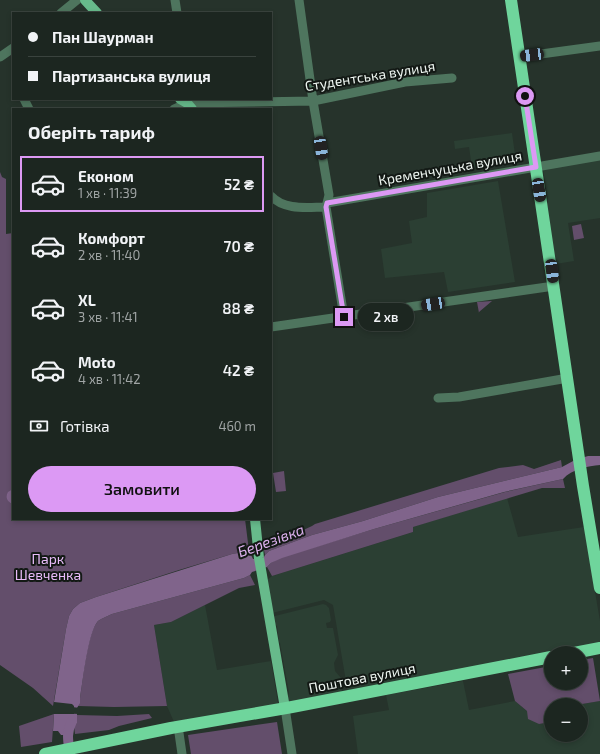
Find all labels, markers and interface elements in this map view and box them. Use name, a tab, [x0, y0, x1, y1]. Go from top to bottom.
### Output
text: Пан Шаурман	[52, 28, 153, 46]
car	[519, 48, 545, 62]
street label: Студентська вулиця	[304, 57, 436, 94]
text: Партизанська вулиця	[52, 67, 211, 85]
route start	[516, 87, 534, 105]
text: Оберіть тариф	[28, 121, 155, 143]
car	[313, 135, 329, 161]
street label: Кременчуцька вулиця	[377, 146, 523, 189]
icon: car	[30, 166, 66, 202]
text: Економ	[78, 167, 134, 185]
text: 52 ₴	[224, 175, 254, 193]
car	[531, 177, 547, 203]
text: 1 хв · 11:39	[78, 185, 137, 201]
icon: car	[30, 228, 66, 264]
text: Комфорт	[78, 229, 145, 247]
text: 70 ₴	[224, 237, 254, 255]
text: 2 хв · 11:40	[78, 247, 140, 263]
car	[544, 258, 560, 284]
icon: car	[30, 290, 66, 326]
text: XL	[78, 291, 96, 309]
car	[420, 296, 446, 312]
text: 88 ₴	[222, 299, 254, 317]
callout: 2 хв	[358, 303, 414, 331]
route end	[335, 308, 353, 326]
text: 3 хв · 11:41	[78, 309, 138, 325]
text: 2 хв	[374, 309, 398, 325]
icon: car	[30, 352, 66, 388]
text: Moto	[78, 353, 116, 371]
text: 42 ₴	[223, 361, 254, 379]
text: 4 хв · 11:42	[78, 371, 141, 387]
icon: cash	[28, 415, 50, 437]
text: Готівка	[60, 417, 110, 435]
text: 460 m	[218, 418, 256, 434]
button: Замовити	[28, 466, 256, 512]
water label: Березівка	[235, 520, 306, 560]
park label: Парк Шевченка	[15, 550, 81, 583]
map controls	[544, 646, 588, 742]
button: +	[544, 646, 588, 690]
street label: Поштова вулиця	[307, 659, 417, 696]
button: −	[544, 698, 588, 742]

